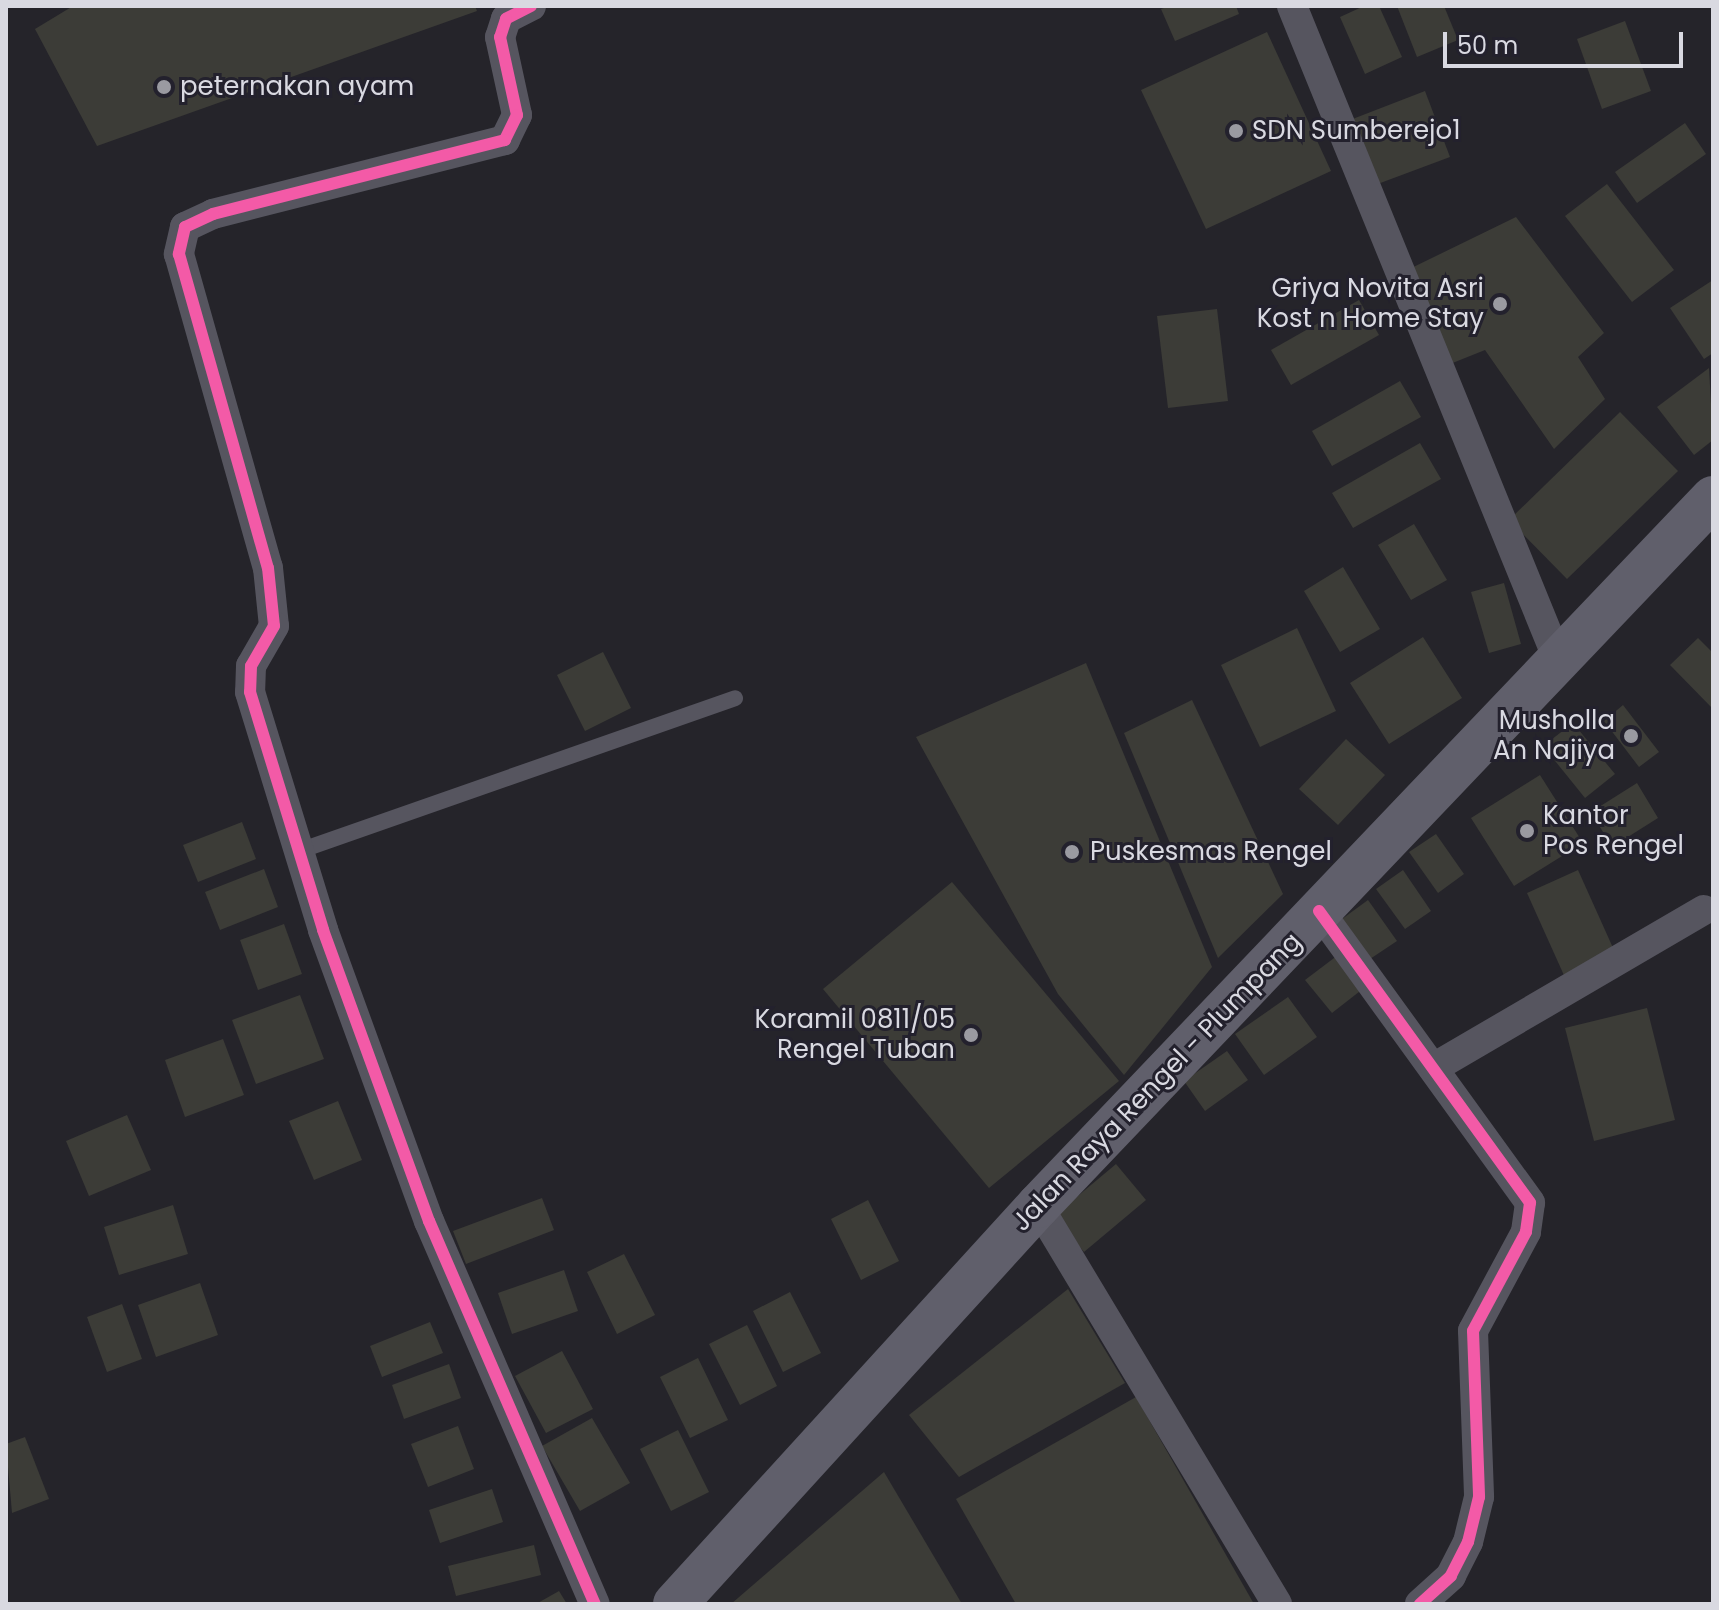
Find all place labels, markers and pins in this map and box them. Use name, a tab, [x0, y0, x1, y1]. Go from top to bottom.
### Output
place label: peternakan ayam	[180, 71, 414, 103]
marker: peternakan ayam	[155, 78, 173, 96]
place label: SDN Sumberejo1	[1252, 115, 1460, 147]
marker: SDN Sumberejo1	[1227, 122, 1245, 140]
place label: Griya Novita Asri Kost n Home Stay	[1257, 273, 1484, 334]
marker: Griya Novita Asri Kost n Home Stay	[1491, 295, 1509, 313]
place label: Musholla An Najiya	[1493, 705, 1615, 766]
marker: Musholla An Najiya	[1622, 727, 1640, 745]
place label: Kantor Pos Rengel	[1543, 800, 1684, 862]
marker: Kantor Pos Rengel	[1518, 822, 1536, 840]
place label: Puskesmas Rengel	[1090, 836, 1332, 868]
marker: Puskesmas Rengel	[1061, 841, 1083, 863]
place label: Koramil 0811/05 Rengel Tuban	[755, 1004, 955, 1066]
marker: Koramil 0811/05 Rengel Tuban	[962, 1026, 980, 1044]

